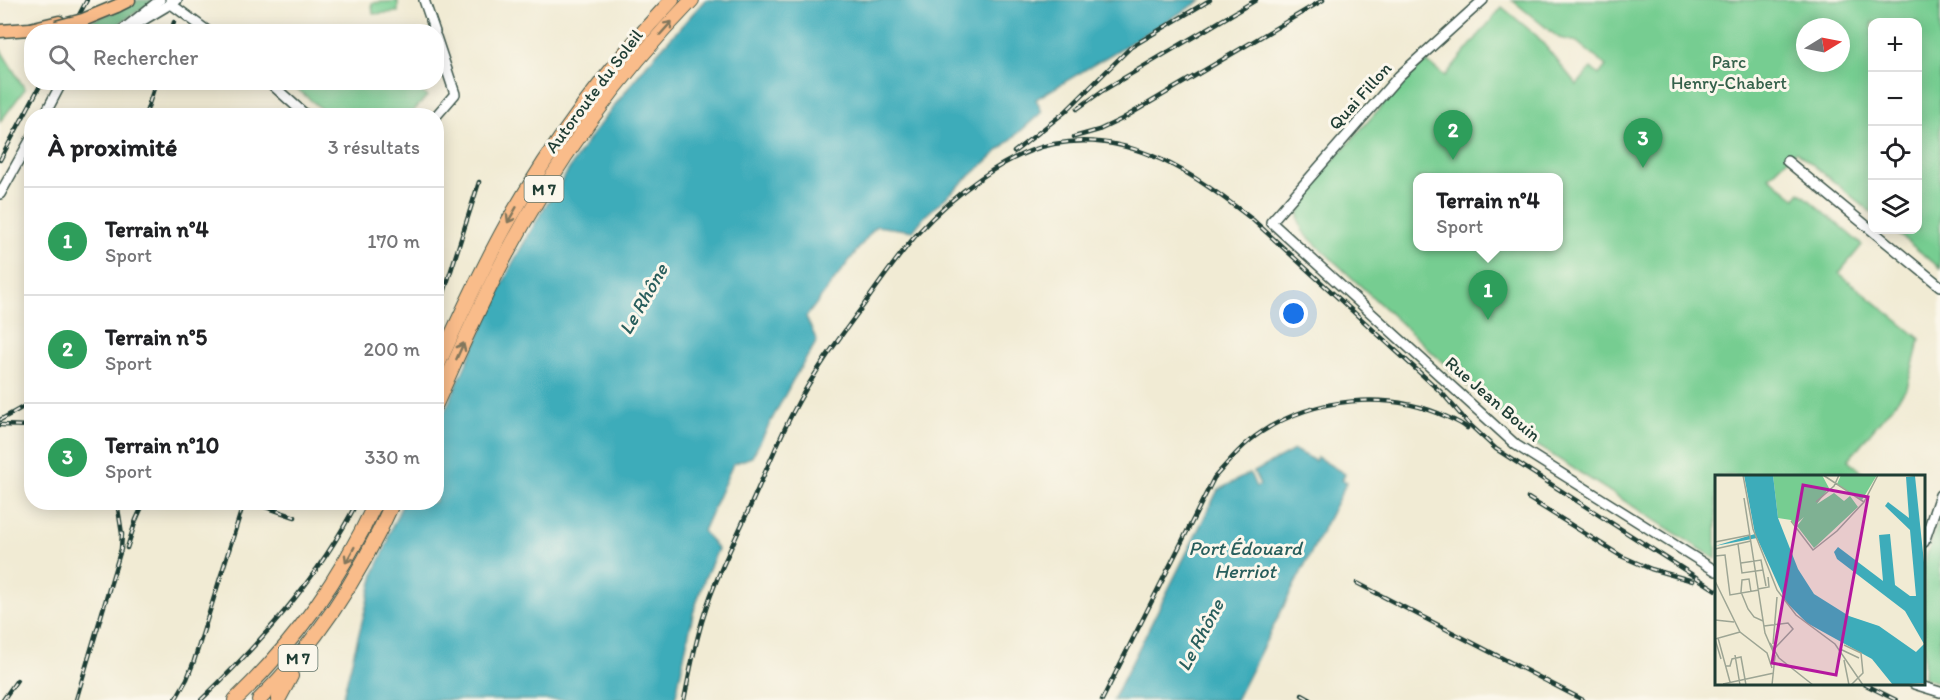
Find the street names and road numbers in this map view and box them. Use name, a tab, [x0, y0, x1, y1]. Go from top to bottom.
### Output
street label: Autoroute du Soleil	[540, 25, 648, 157]
street label: Quai Fillon	[1324, 57, 1396, 135]
road number: M 7	[524, 176, 564, 202]
street label: Rue Jean Bouin	[1441, 352, 1545, 447]
road number: M 7	[278, 645, 318, 671]

